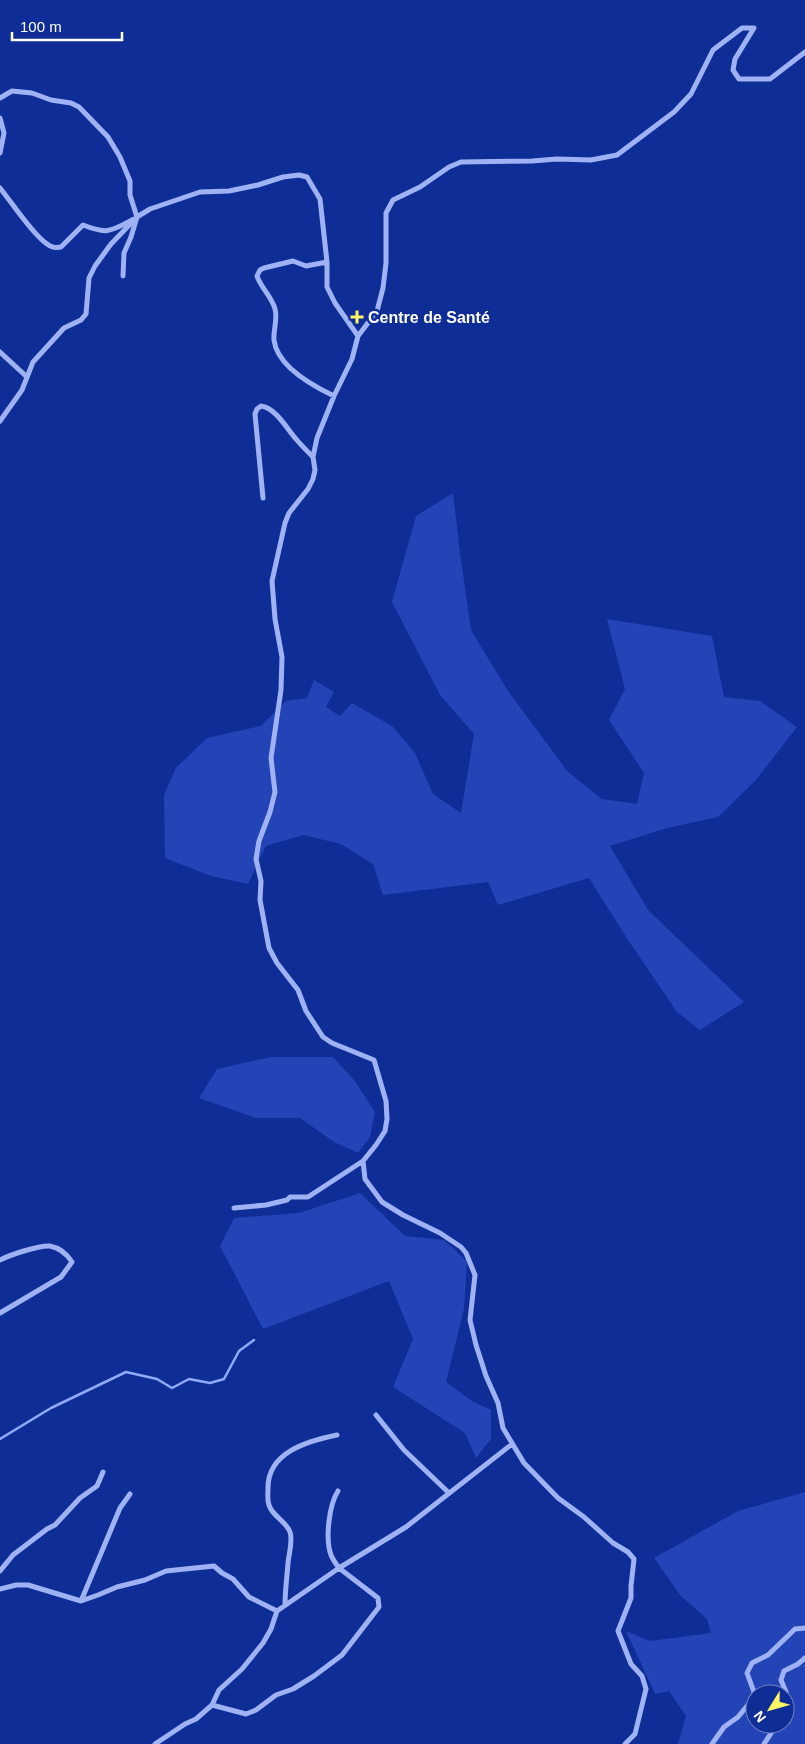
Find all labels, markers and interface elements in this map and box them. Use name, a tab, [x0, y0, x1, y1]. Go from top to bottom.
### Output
scale bar	[12, 10, 122, 42]
text: 100 m	[20, 18, 62, 35]
place label: Centre de Santé	[368, 309, 490, 326]
marker: Centre de Santé	[350, 310, 364, 324]
north arrow	[745, 1684, 795, 1734]
text: N	[750, 1708, 769, 1726]

